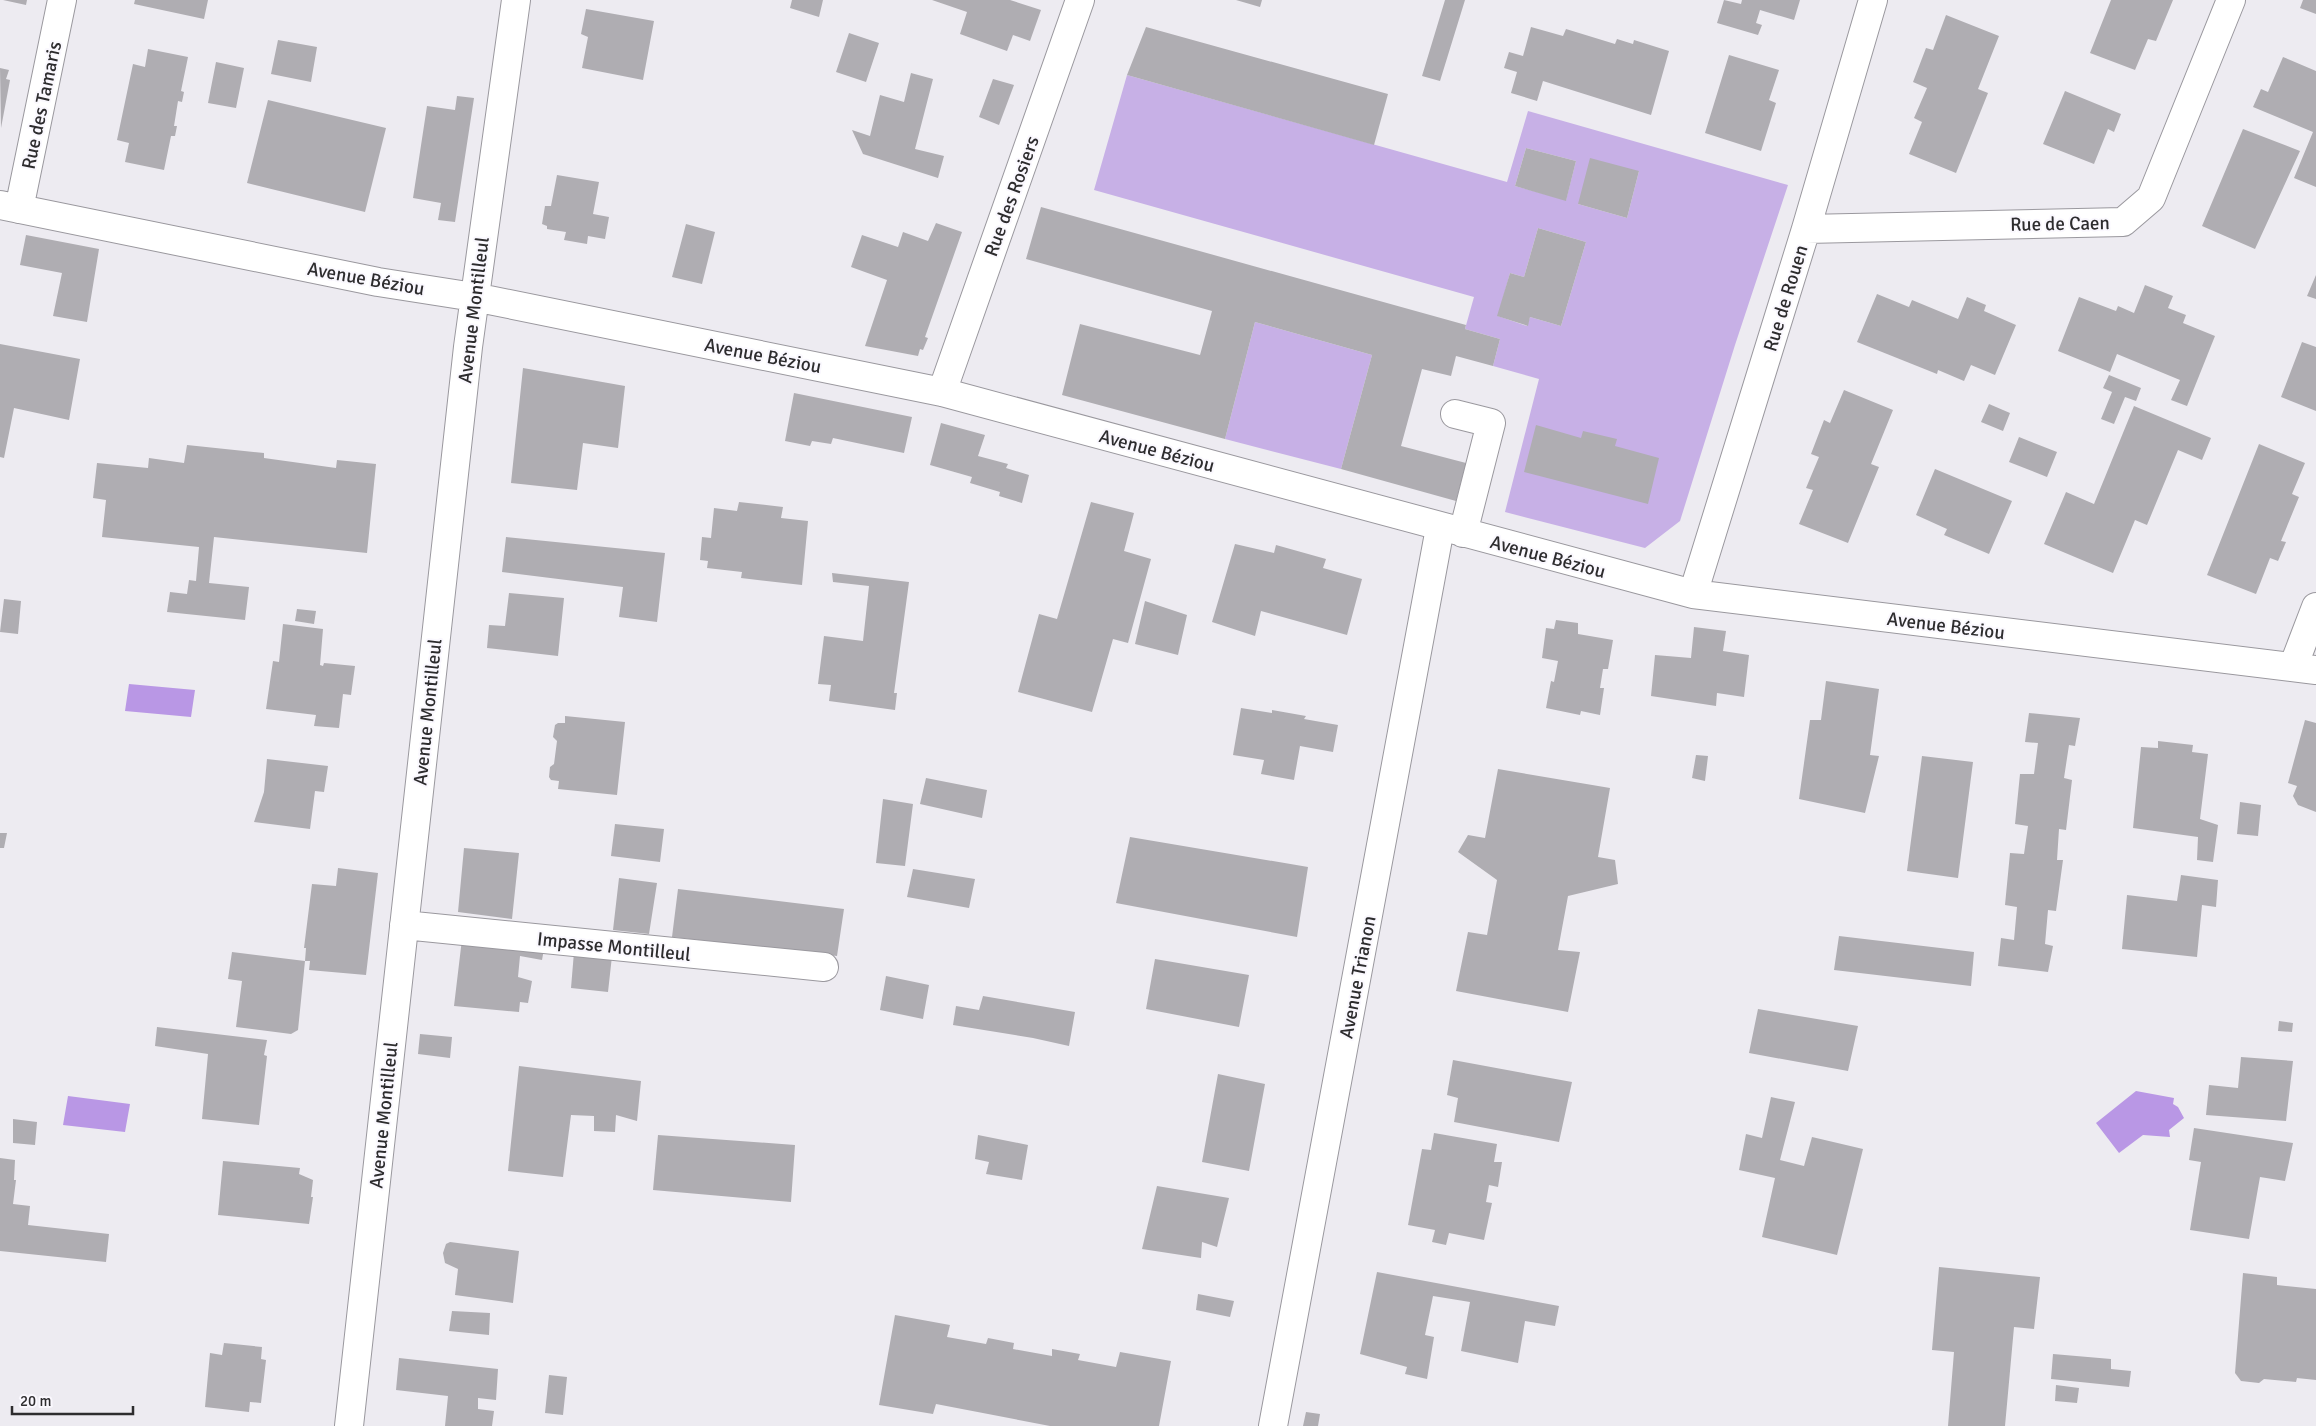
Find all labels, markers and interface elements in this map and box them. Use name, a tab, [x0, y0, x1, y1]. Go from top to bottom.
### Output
street label: Rue des Tamaris	[17, 39, 67, 171]
street label: Rue des Rosiers	[979, 133, 1045, 260]
street label: Rue de Caen	[2010, 211, 2110, 237]
street label: Avenue Montilleul	[453, 236, 495, 385]
street label: Rue de Rouen	[1758, 242, 1814, 354]
street label: Avenue Béziou	[305, 257, 426, 301]
street label: Avenue Béziou	[702, 333, 823, 379]
street label: Avenue Béziou	[1096, 424, 1217, 478]
street label: Avenue Béziou	[1487, 530, 1608, 584]
street label: Avenue Béziou	[1886, 607, 2006, 645]
street label: Avenue Montilleul	[408, 638, 448, 787]
street label: Avenue Trianon	[1334, 914, 1382, 1041]
street label: Impasse Montilleul	[536, 927, 692, 967]
street label: Avenue Montilleul	[364, 1041, 404, 1190]
scale bar	[12, 1384, 134, 1416]
text: 20 m	[20, 1392, 51, 1410]

